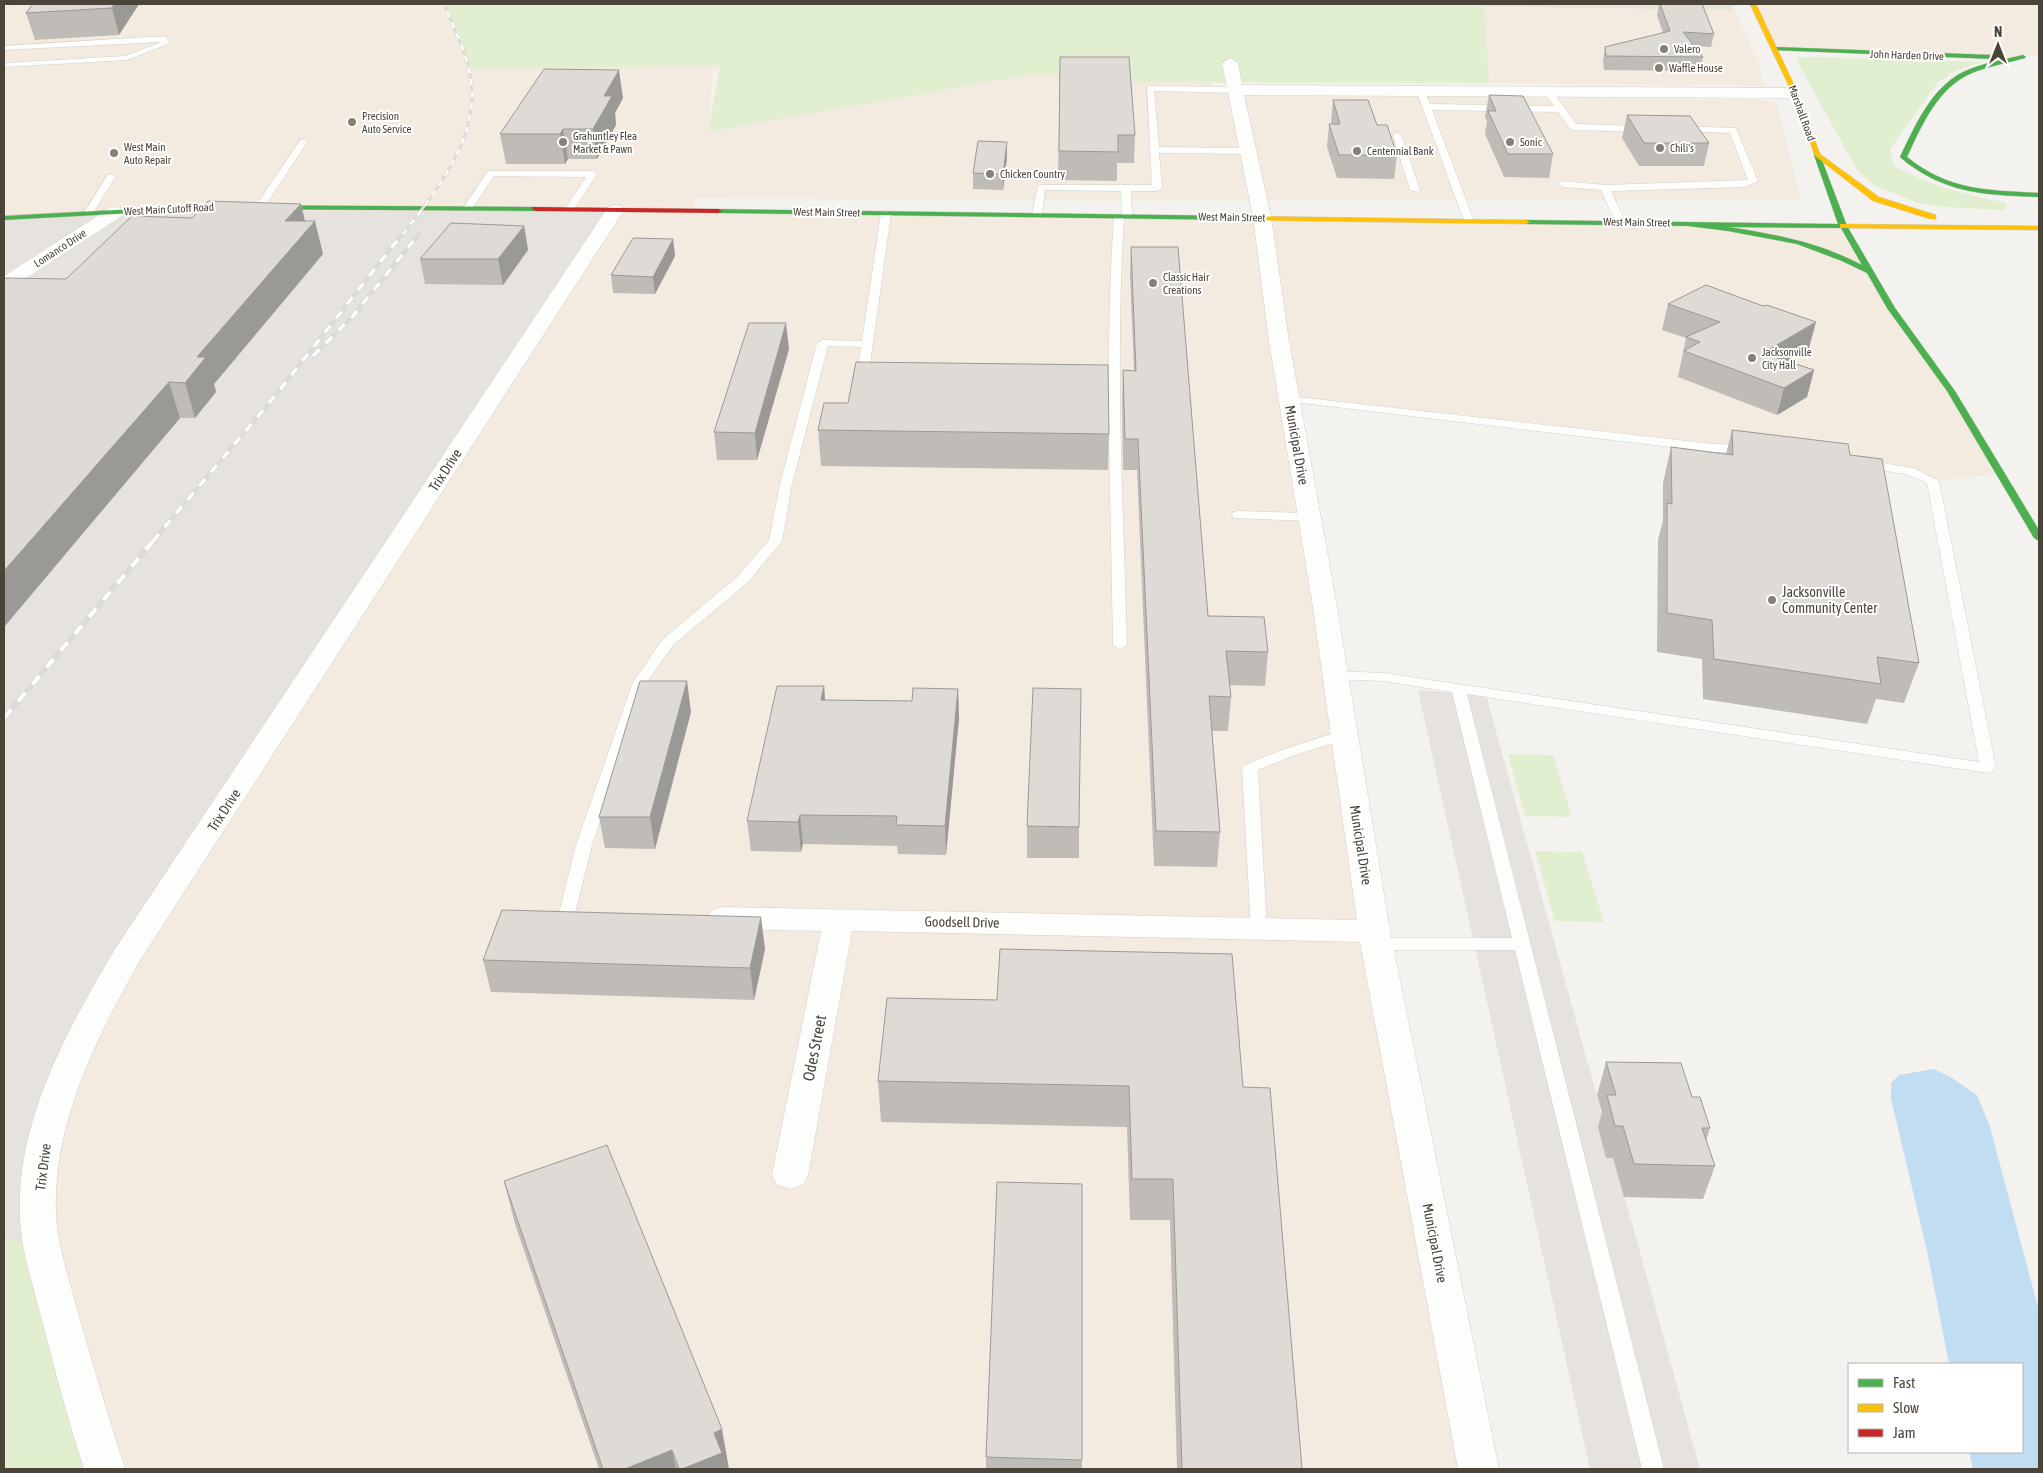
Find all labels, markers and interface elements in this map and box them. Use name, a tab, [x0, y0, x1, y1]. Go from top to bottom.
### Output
north arrow	[1973, 20, 2023, 70]
text: N	[1994, 24, 2002, 40]
marker: Valero	[1658, 43, 1670, 55]
place label: Valero	[1674, 43, 1700, 55]
street label: John Harden Drive	[1870, 48, 1944, 62]
marker: Waffle House	[1653, 62, 1665, 74]
place label: Waffle House	[1669, 62, 1723, 74]
street label: Marshall Road	[1786, 84, 1818, 142]
place label: Precision Auto Service	[362, 110, 411, 135]
marker: Precision Auto Service	[346, 116, 358, 128]
place label: Grahuntley Flea Market & Pawn	[573, 130, 637, 155]
marker: Grahuntley Flea Market & Pawn	[557, 136, 569, 148]
marker: Sonic	[1504, 136, 1516, 148]
place label: Sonic	[1520, 136, 1543, 148]
place label: West Main Auto Repair	[124, 141, 172, 166]
marker: Chili's	[1654, 142, 1666, 154]
place label: Chili's	[1670, 142, 1694, 154]
marker: Centennial Bank	[1351, 145, 1363, 157]
place label: Centennial Bank	[1367, 145, 1434, 157]
marker: West Main Auto Repair	[108, 147, 120, 159]
marker: Chicken Country	[984, 168, 996, 180]
place label: Chicken Country	[1000, 168, 1066, 180]
street label: West Main Cutoff Road	[124, 201, 214, 217]
street label: West Main Street	[793, 205, 861, 219]
street label: West Main Street	[1198, 210, 1266, 224]
street label: West Main Street	[1603, 215, 1671, 229]
street label: Lomanco Drive	[32, 227, 88, 269]
place label: Classic Hair Creations	[1163, 271, 1210, 296]
marker: Classic Hair Creations	[1147, 277, 1159, 289]
place label: Jacksonville City Hall	[1762, 346, 1812, 371]
marker: Jacksonville City Hall	[1746, 352, 1758, 364]
street label: Municipal Drive	[1282, 404, 1312, 486]
street label: Trix Drive	[425, 446, 465, 494]
place label: Jacksonville Community Center	[1782, 584, 1878, 616]
marker: Jacksonville Community Center	[1766, 594, 1778, 606]
street label: Trix Drive	[204, 786, 244, 834]
street label: Municipal Drive	[1347, 804, 1375, 886]
street label: Goodsell Drive	[924, 913, 1000, 931]
street label: Odes Street	[799, 1013, 829, 1083]
street label: Trix Drive	[32, 1142, 54, 1192]
street label: Municipal Drive	[1419, 1202, 1451, 1284]
legend	[1848, 1363, 2023, 1453]
text: Fast	[1893, 1374, 1915, 1391]
text: Slow	[1893, 1399, 1919, 1416]
text: Jam	[1893, 1424, 1916, 1441]

